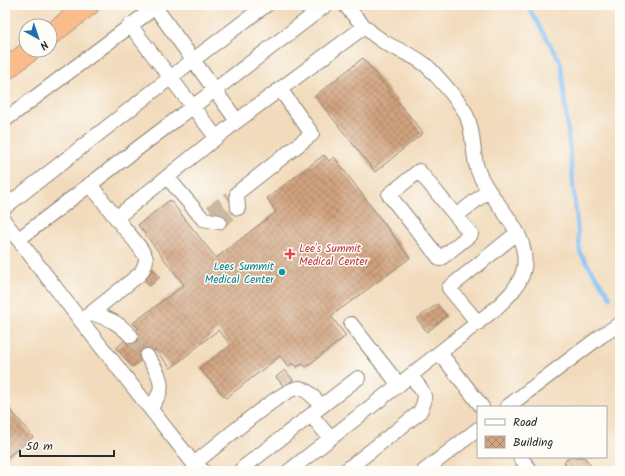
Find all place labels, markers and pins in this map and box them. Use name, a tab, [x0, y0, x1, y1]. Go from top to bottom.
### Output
place label: Lee's Summit Medical Center	[299, 240, 370, 271]
marker: Lee's Summit Medical Center	[284, 248, 296, 260]
place label: Lees Summit Medical Center	[205, 258, 275, 289]
marker: Lees Summit Medical Center	[277, 267, 287, 277]

